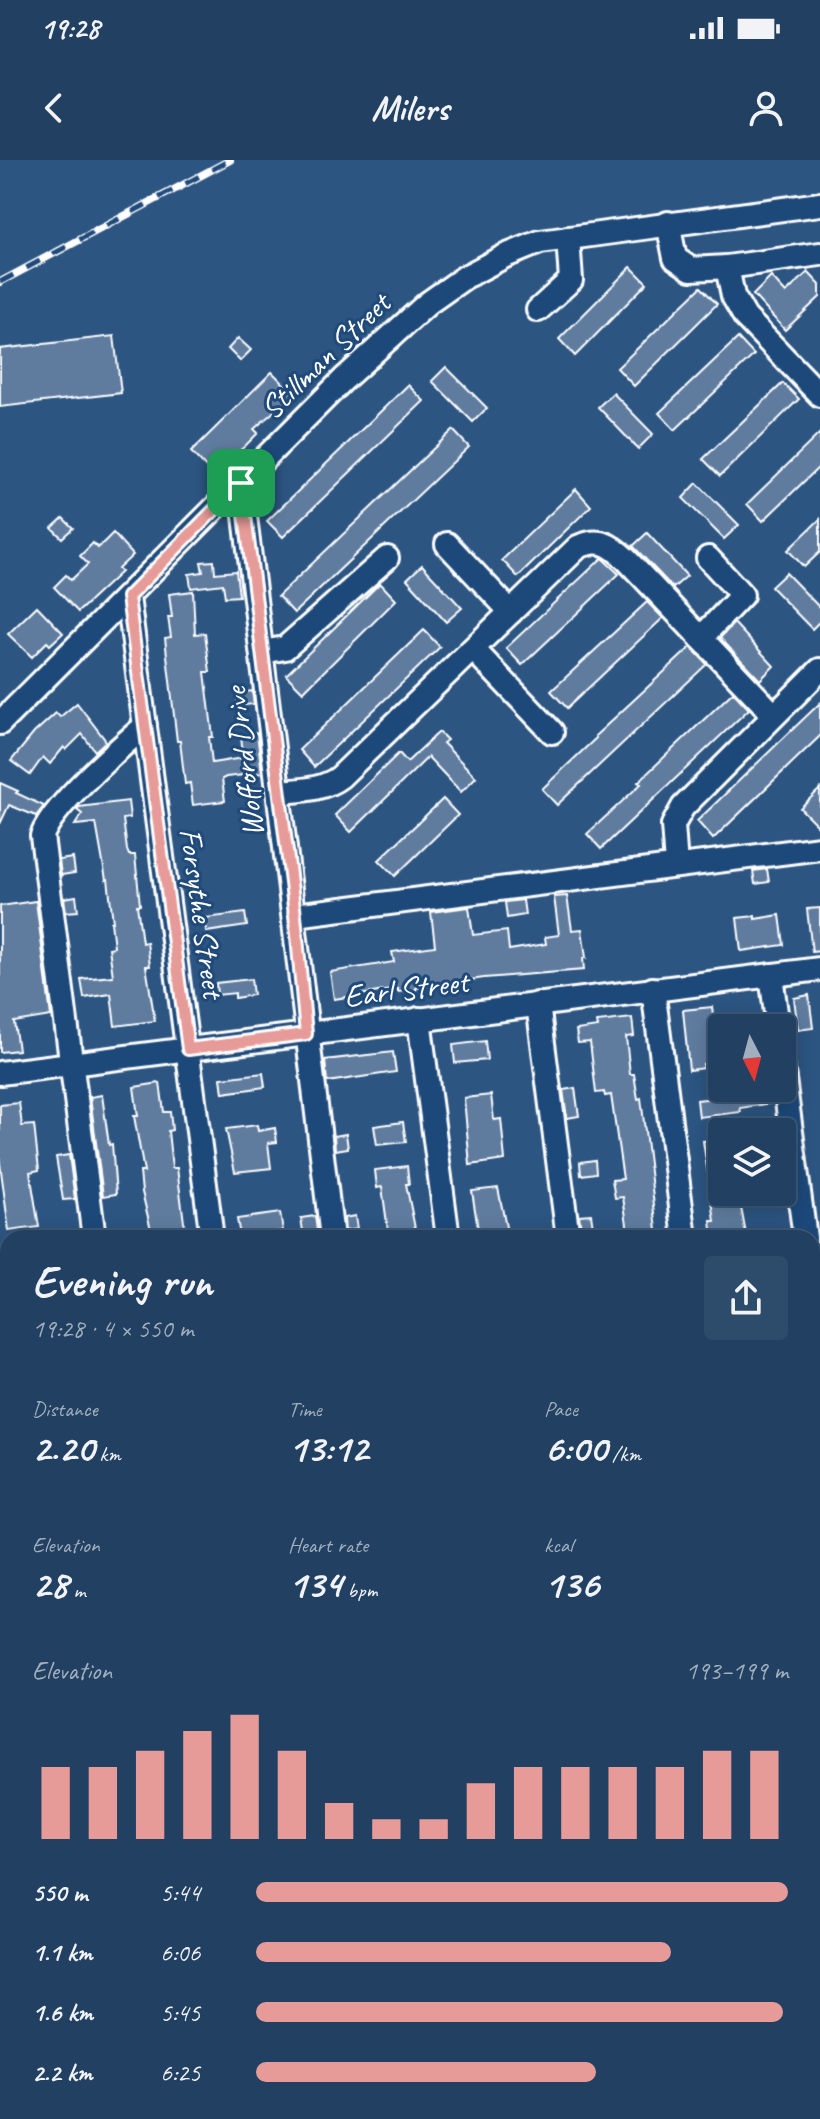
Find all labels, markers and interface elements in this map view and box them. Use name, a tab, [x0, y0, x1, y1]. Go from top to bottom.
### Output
text: 19:28	[40, 9, 100, 47]
text: Milers	[371, 85, 449, 131]
icon: back	[32, 86, 76, 130]
icon: person	[744, 86, 788, 130]
street label: Stillman Street	[251, 281, 401, 428]
pin	[207, 449, 275, 517]
icon: arrive	[219, 461, 263, 505]
street label: Wofford Drive	[214, 682, 274, 839]
street label: Forsythe Street	[170, 826, 235, 1004]
street label: Earl Street	[342, 961, 474, 1017]
north arrow	[708, 1014, 796, 1102]
map controls	[708, 1014, 796, 1206]
button: layers	[708, 1118, 796, 1206]
text: Evening run	[32, 1254, 212, 1309]
button: share	[704, 1256, 788, 1340]
text: 19:28 · 4 × 550 m	[32, 1312, 193, 1345]
text: Distance	[32, 1395, 98, 1423]
text: Time	[288, 1395, 322, 1423]
text: Pace	[544, 1395, 578, 1423]
text: 2.20	[32, 1423, 94, 1473]
text: 13:12	[288, 1423, 368, 1473]
text: 6:00	[544, 1423, 607, 1473]
text: km	[94, 1440, 121, 1468]
text: /km	[607, 1440, 641, 1468]
text: Elevation	[32, 1531, 100, 1559]
text: Heart rate	[288, 1531, 368, 1559]
text: kcal	[544, 1531, 573, 1559]
text: 28	[32, 1559, 68, 1609]
text: 134	[288, 1559, 342, 1609]
text: 136	[544, 1559, 599, 1609]
text: m	[68, 1576, 86, 1604]
text: bpm	[342, 1576, 378, 1604]
text: Elevation	[32, 1654, 112, 1687]
text: 193–199 m	[685, 1654, 788, 1687]
text: 550 m	[32, 1876, 87, 1909]
text: 5:44	[160, 1876, 200, 1909]
text: 1.1 km	[32, 1936, 92, 1969]
text: 6:06	[160, 1936, 200, 1969]
text: 1.6 km	[32, 1996, 93, 2029]
text: 5:45	[160, 1996, 200, 2029]
text: 2.2 km	[32, 2056, 92, 2089]
text: 6:25	[160, 2056, 200, 2089]

